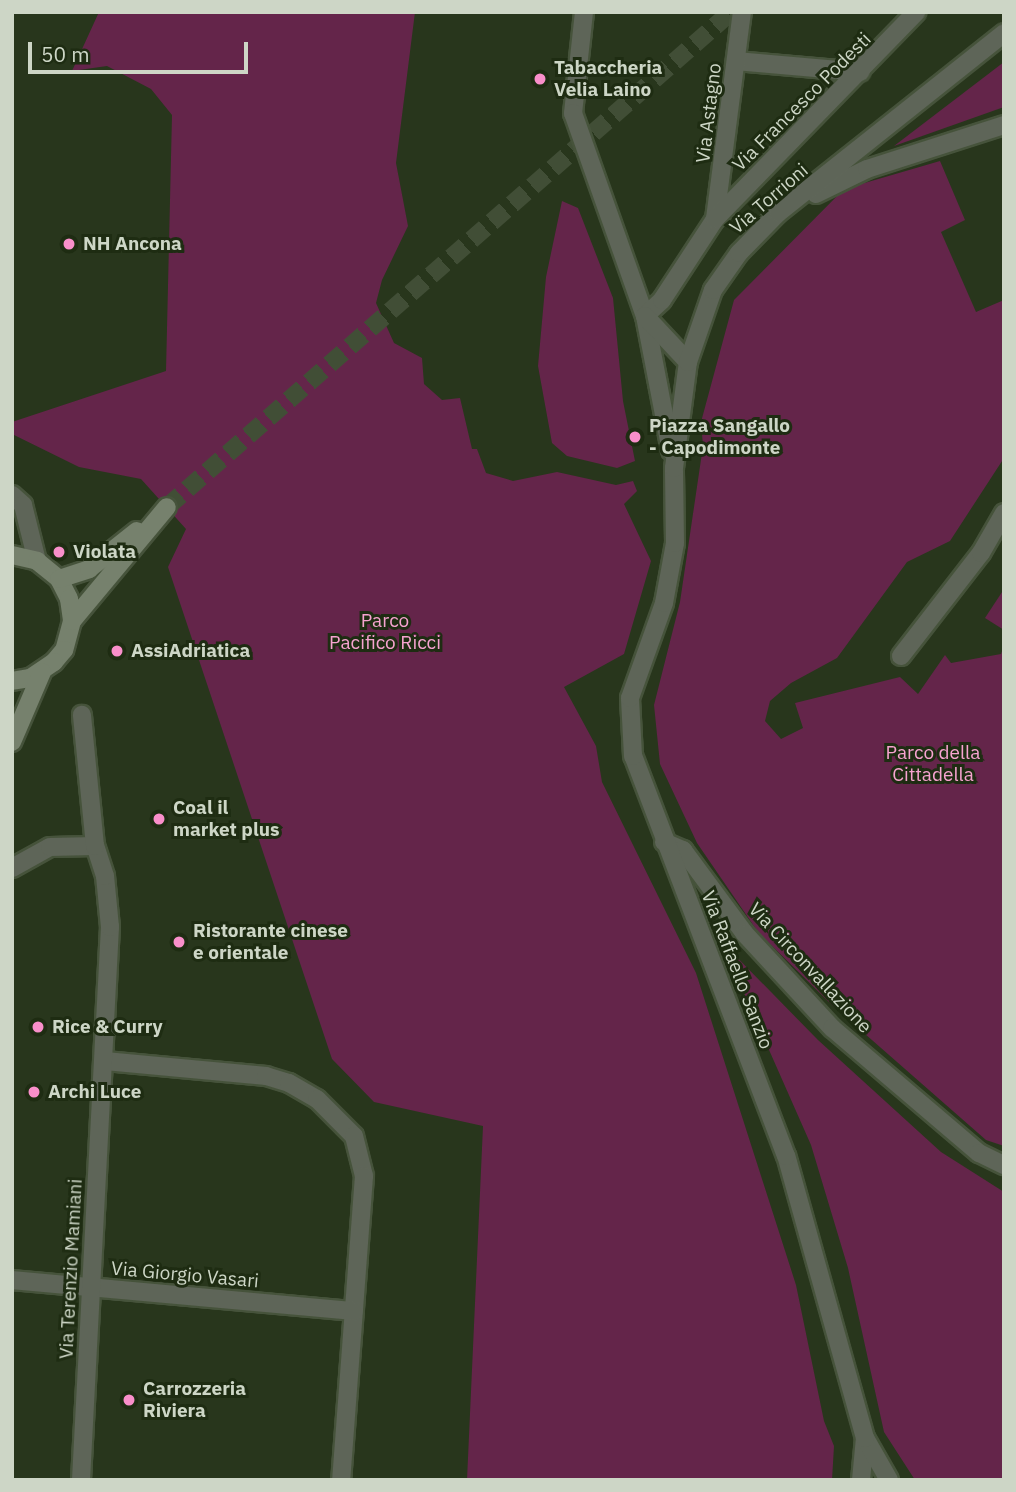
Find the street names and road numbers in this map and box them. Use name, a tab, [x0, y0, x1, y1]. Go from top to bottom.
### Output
street label: Via Francesco Podesti	[728, 28, 876, 176]
street label: Via Astagno	[692, 62, 726, 164]
street label: Via Torrioni	[725, 159, 813, 239]
street label: Via Raffaello Sanzio	[696, 888, 778, 1052]
street label: Via Circonvallazione	[744, 898, 876, 1038]
street label: Via Terenzio Mamiani	[55, 1178, 87, 1360]
street label: Via Giorgio Vasari	[110, 1257, 260, 1293]

